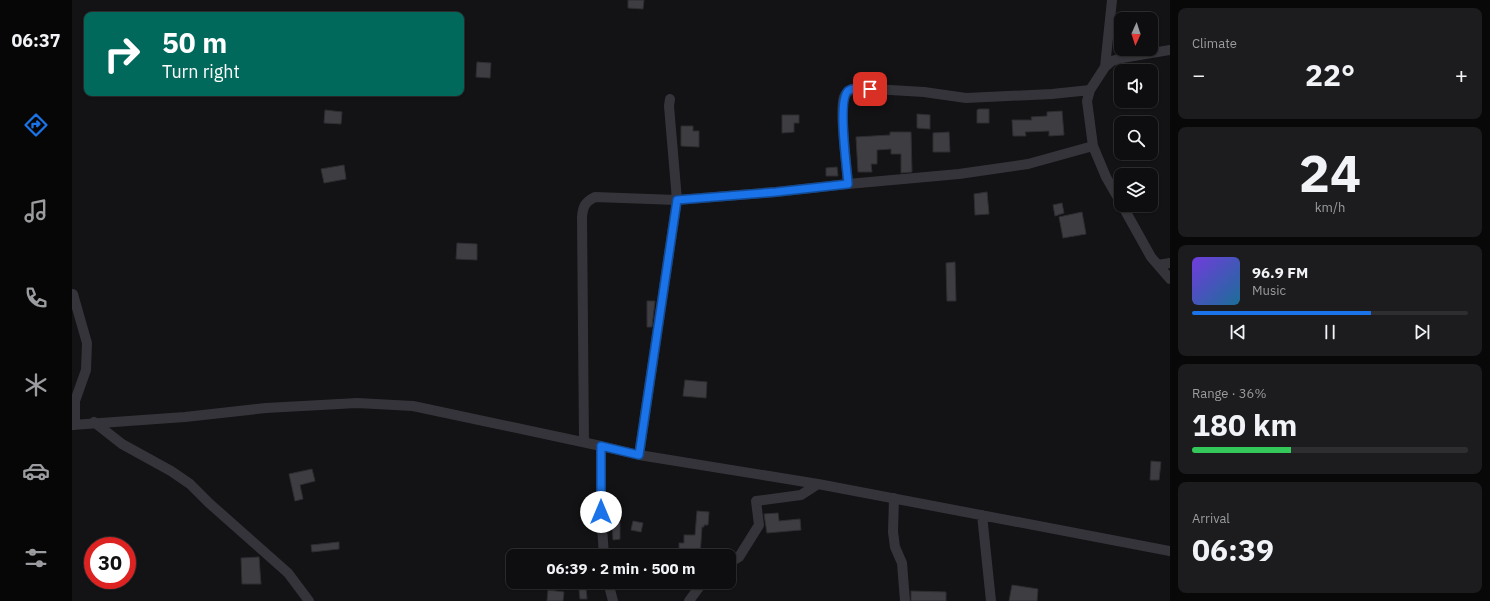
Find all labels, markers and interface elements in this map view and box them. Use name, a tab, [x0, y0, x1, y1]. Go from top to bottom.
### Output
north arrow	[1114, 12, 1158, 56]
map controls	[1114, 12, 1158, 212]
text: 50 m	[162, 24, 227, 61]
icon: right	[96, 28, 148, 80]
text: 06:37	[11, 29, 61, 52]
text: Climate	[1192, 35, 1237, 52]
text: 22°	[1305, 55, 1355, 94]
text: Turn right	[162, 60, 240, 83]
text: −	[1192, 60, 1205, 89]
text: +	[1455, 60, 1468, 89]
button: sound	[1114, 64, 1158, 108]
pin	[853, 72, 887, 106]
icon: arrive	[859, 78, 881, 100]
icon: directions	[22, 111, 50, 139]
button: search	[1114, 116, 1158, 160]
text: 24	[1299, 139, 1361, 206]
button: layers	[1114, 168, 1158, 212]
icon: music	[22, 197, 50, 225]
text: km/h	[1315, 199, 1345, 216]
text: 96.9 FM	[1252, 263, 1308, 282]
text: Music	[1252, 282, 1286, 299]
icon: phone	[22, 284, 50, 312]
icon: previous	[1227, 321, 1249, 343]
icon: pause	[1319, 321, 1341, 343]
icon: next	[1411, 321, 1433, 343]
icon: climate	[22, 371, 50, 399]
text: Range · 36%	[1192, 385, 1266, 402]
text: 180 km	[1192, 405, 1297, 444]
icon: car	[22, 457, 50, 485]
position arrow	[580, 491, 622, 533]
text: Arrival	[1192, 510, 1230, 527]
text: 06:39	[1192, 530, 1274, 569]
speed limit sign: 30	[84, 537, 136, 589]
icon: filters	[22, 544, 50, 572]
text: 06:39 · 2 min · 500 m	[547, 559, 695, 578]

